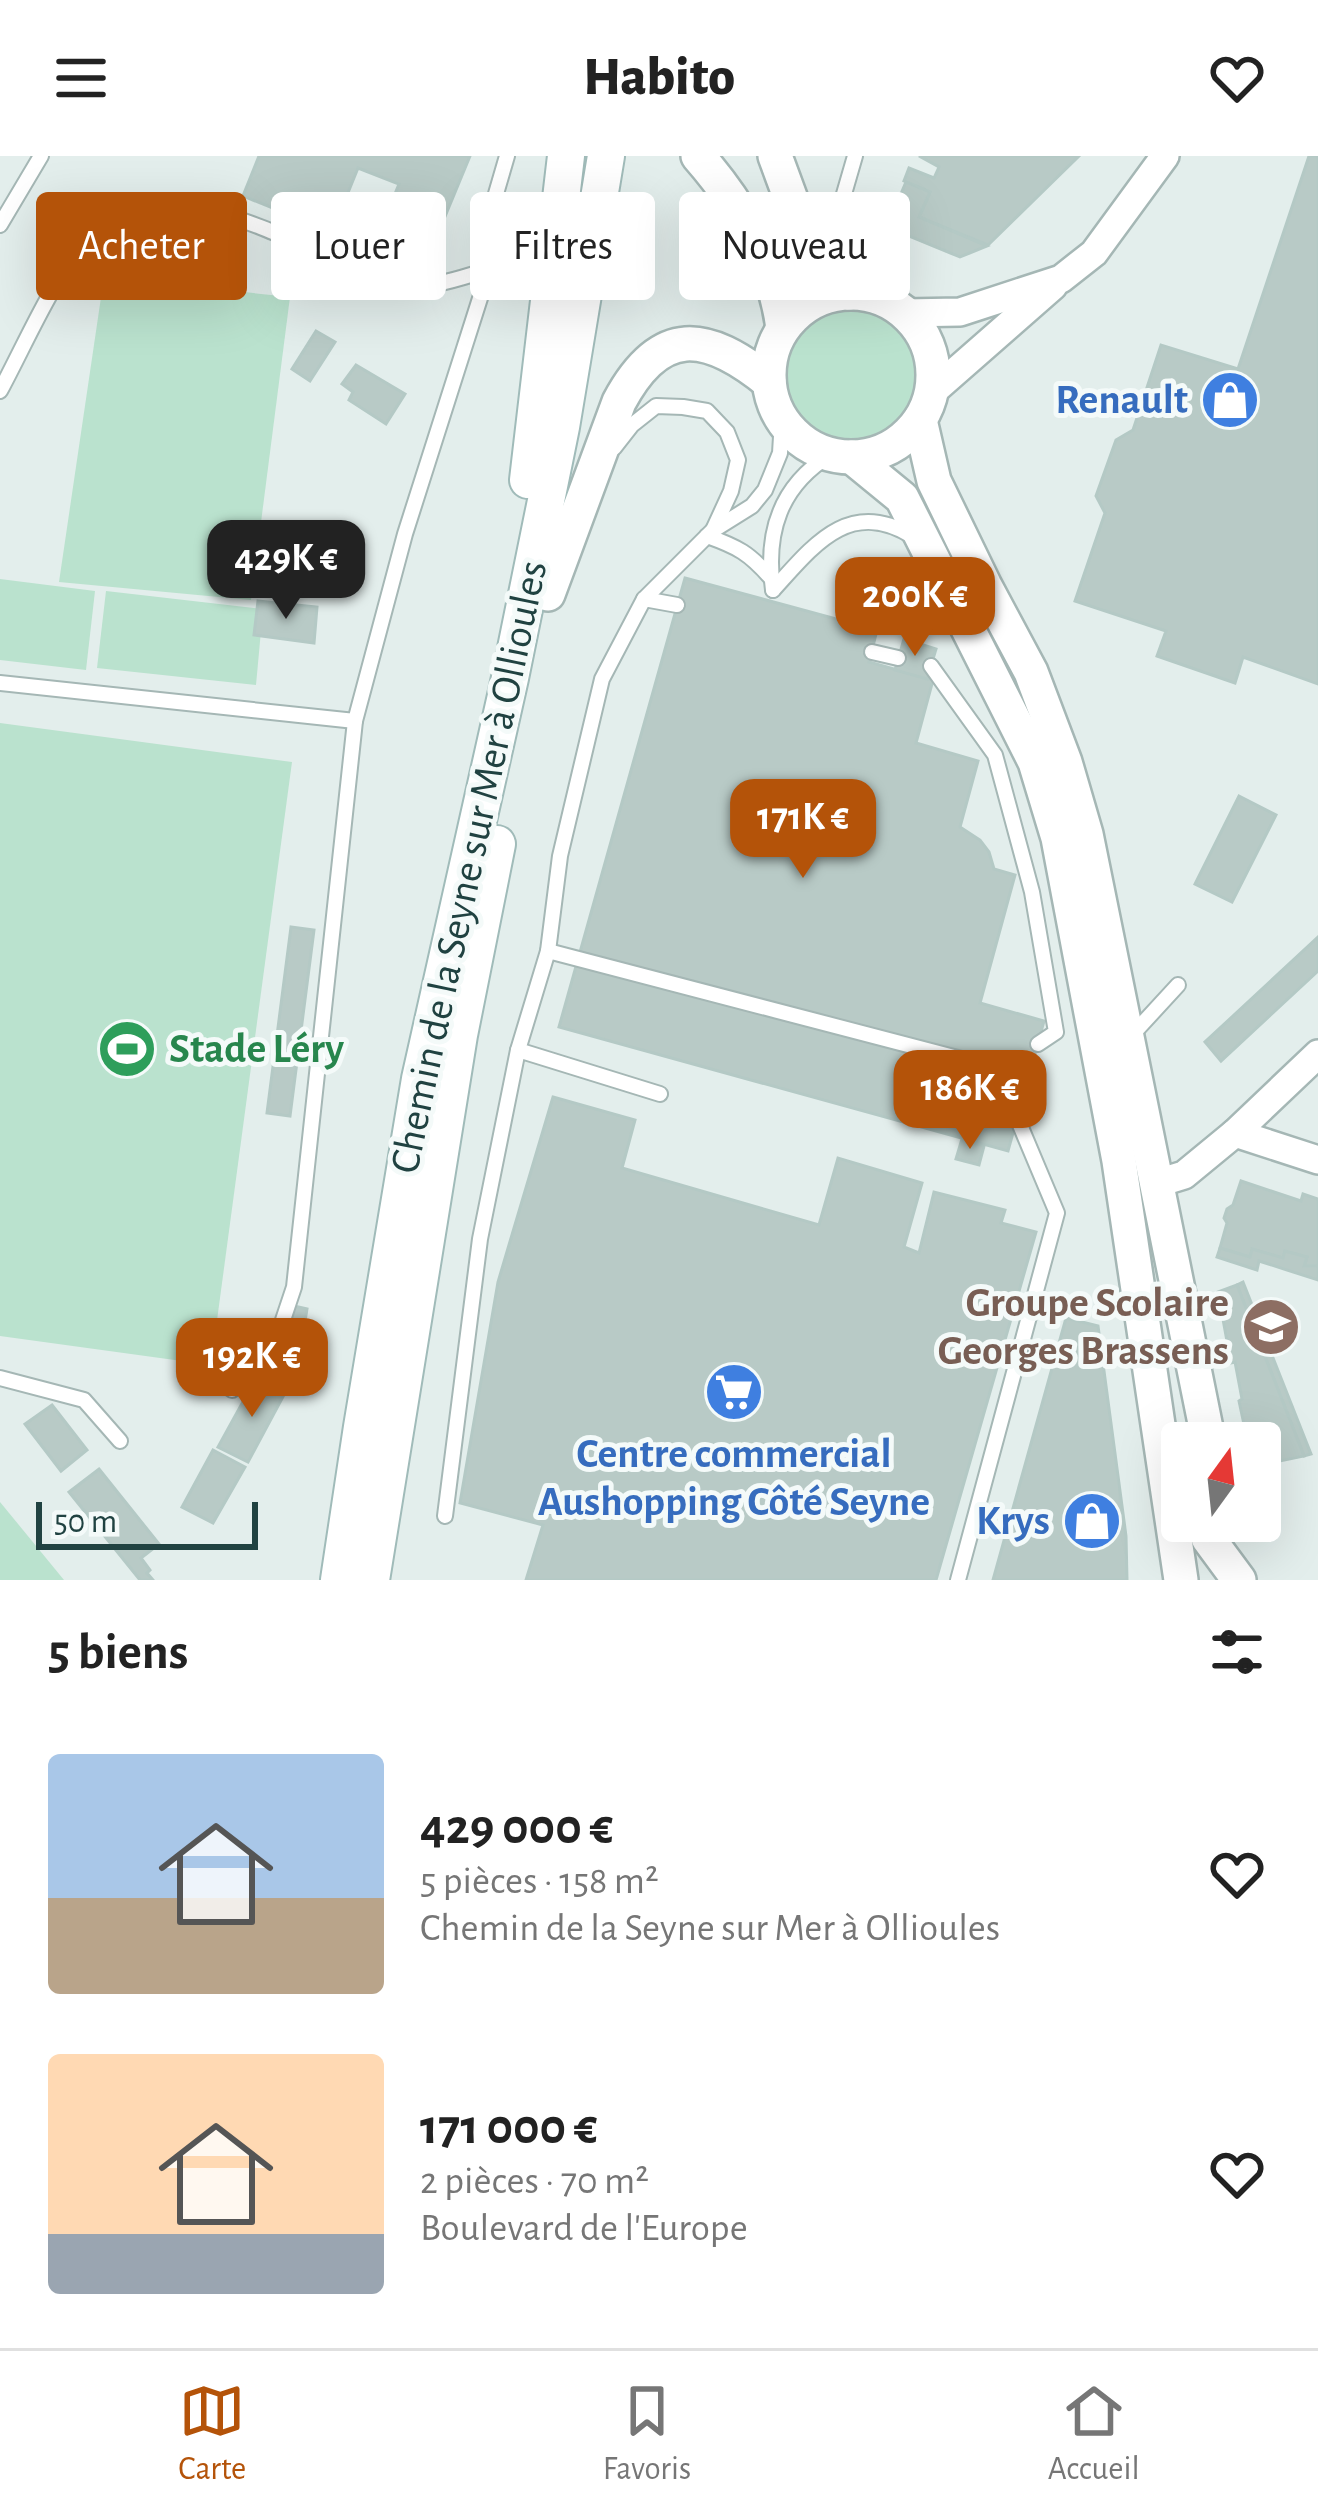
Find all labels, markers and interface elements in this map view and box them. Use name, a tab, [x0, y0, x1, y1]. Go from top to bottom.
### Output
icon: menu	[48, 45, 114, 111]
icon: heart	[1204, 45, 1270, 111]
text: Habito	[583, 51, 735, 105]
chip: Acheter	[36, 192, 247, 300]
chip: Louer	[271, 192, 446, 300]
chip: Filtres	[470, 192, 655, 300]
chip: Nouveau	[679, 192, 910, 300]
shop icon: Renault	[1199, 369, 1261, 431]
place label: Renault	[1055, 379, 1188, 421]
pin: 429K €	[188, 520, 384, 622]
text: 429K €	[234, 539, 338, 578]
street label: Chemin de la Seyne sur Mer à Ollioules	[384, 557, 554, 1177]
pin: 200K €	[817, 557, 1013, 659]
text: 200K €	[862, 576, 968, 615]
pin: 171K €	[705, 779, 901, 881]
text: 171K €	[757, 798, 849, 837]
sports icon: Stade Léry	[96, 1018, 158, 1080]
place label: Stade Léry	[169, 1028, 344, 1070]
pin: 186K €	[872, 1050, 1068, 1152]
text: 186K €	[921, 1069, 1019, 1108]
place label: Groupe Scolaire Georges Brassens	[938, 1282, 1229, 1372]
school or university icon: Groupe Scolaire Georges Brassens	[1240, 1296, 1302, 1358]
pin: 192K €	[154, 1318, 350, 1420]
text: 192K €	[203, 1337, 301, 1376]
supermarket icon: Centre commercial Aushopping Côté Seyne	[703, 1361, 765, 1423]
north arrow	[1161, 1422, 1281, 1542]
map controls	[1161, 1422, 1281, 1542]
place label: Centre commercial Aushopping Côté Seyne	[538, 1433, 930, 1523]
shop icon: Krys	[1061, 1490, 1123, 1552]
scale bar	[36, 1496, 258, 1549]
place label: Krys	[976, 1500, 1050, 1542]
text: 50 m	[54, 1506, 117, 1539]
icon: filters	[1204, 1619, 1270, 1685]
text: 5 biens	[48, 1627, 188, 1678]
icon: home	[144, 1802, 288, 1946]
text: 429 000 €	[420, 1802, 613, 1853]
icon: heart	[1204, 1841, 1270, 1907]
text: 5 pièces · 158 m²	[420, 1862, 659, 1901]
text: Chemin de la Seyne sur Mer à Ollioules	[420, 1909, 1000, 1948]
icon: home	[144, 2102, 288, 2246]
text: 171 000 €	[420, 2102, 598, 2153]
icon: heart	[1204, 2141, 1270, 2207]
text: 2 pièces · 70 m²	[420, 2162, 649, 2201]
text: Boulevard de l'Europe	[420, 2209, 748, 2248]
tab: Carte	[178, 2378, 246, 2490]
tab: Favoris	[603, 2378, 691, 2490]
tab: Accueil	[1048, 2378, 1140, 2490]

